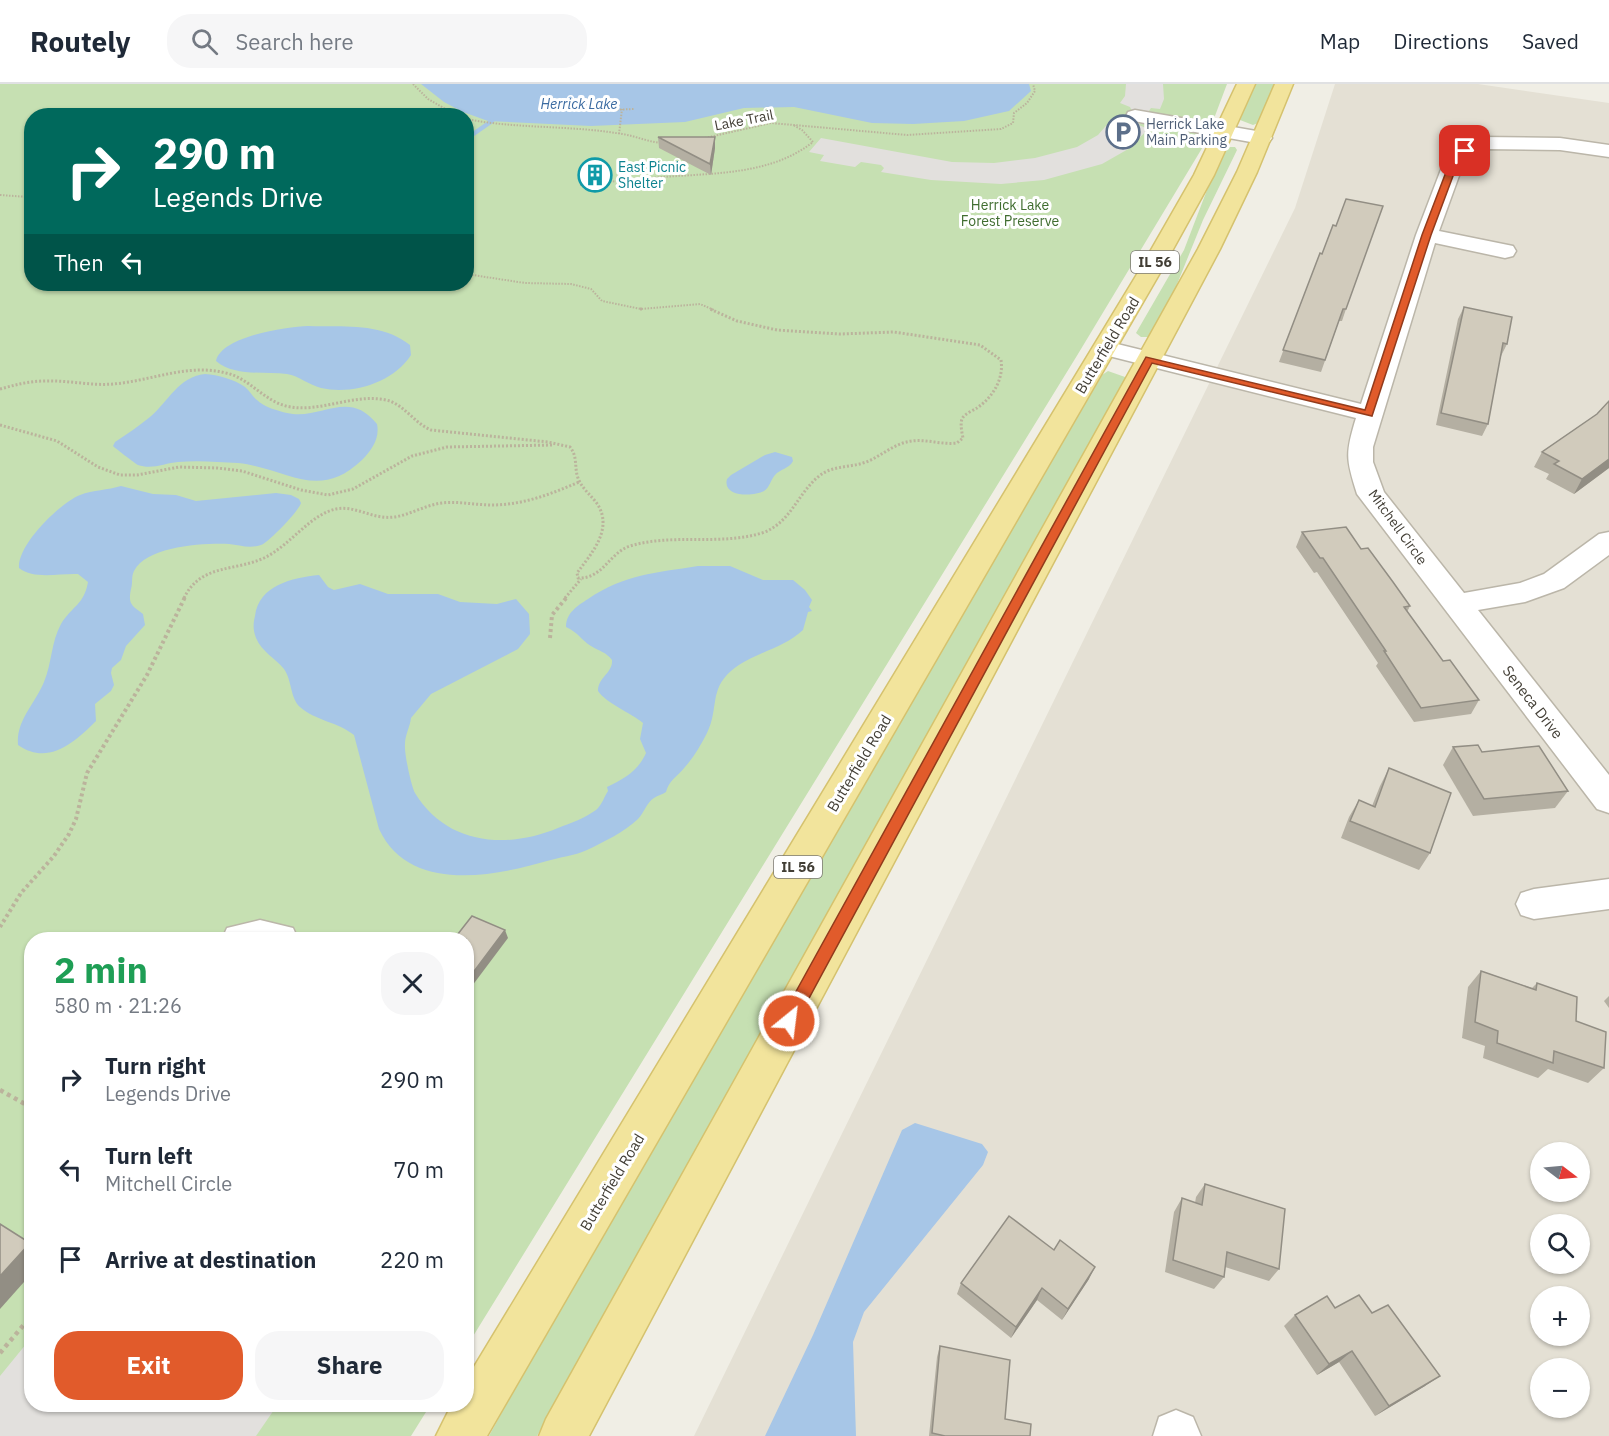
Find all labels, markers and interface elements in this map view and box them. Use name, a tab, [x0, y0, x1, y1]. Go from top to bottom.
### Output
search box	[167, 14, 587, 68]
text: Routely	[30, 23, 131, 60]
icon: search	[188, 25, 221, 58]
text: Search here	[236, 27, 354, 56]
text: Map	[1320, 27, 1360, 55]
text: Directions	[1393, 27, 1489, 55]
text: Saved	[1522, 27, 1579, 55]
water label: Herrick Lake	[541, 95, 617, 113]
street label: Lake Trail	[713, 105, 775, 135]
parking icon: Herrick Lake Main Parking	[1105, 114, 1141, 150]
place label: Herrick Lake Main Parking	[1146, 115, 1227, 149]
pin	[1439, 125, 1490, 176]
text: 290 m	[153, 126, 276, 181]
icon: right	[54, 132, 132, 210]
icon: arrive	[1448, 134, 1481, 167]
building icon: East Picnic Shelter	[577, 157, 613, 193]
place label: East Picnic Shelter	[618, 158, 686, 192]
text: Legends Drive	[153, 179, 323, 214]
park label: Herrick Lake Forest Preserve	[961, 196, 1059, 230]
icon: left	[116, 246, 149, 279]
text: Then	[54, 248, 104, 277]
road number: IL 56	[1131, 251, 1179, 273]
street label: Butterfield Road	[1071, 293, 1143, 397]
street label: Mitchell Circle	[1365, 486, 1432, 569]
street label: Seneca Drive	[1499, 662, 1567, 742]
street label: Butterfield Road	[823, 711, 895, 815]
road number: IL 56	[774, 856, 822, 878]
text: 2 min	[54, 946, 148, 993]
button: close	[381, 952, 444, 1015]
position arrow	[757, 989, 821, 1053]
text: 580 m · 21:26	[54, 992, 182, 1019]
text: Turn right	[105, 1051, 206, 1080]
icon: right	[54, 1063, 87, 1096]
text: 290 m	[380, 1065, 444, 1094]
text: Legends Drive	[105, 1080, 231, 1107]
street label: Butterfield Road	[576, 1130, 648, 1234]
text: Turn left	[105, 1141, 193, 1170]
north arrow	[1530, 1142, 1590, 1202]
map controls	[1530, 1142, 1590, 1418]
icon: left	[54, 1153, 87, 1186]
text: 70 m	[393, 1155, 444, 1184]
text: Mitchell Circle	[105, 1170, 232, 1197]
button: search	[1530, 1214, 1590, 1274]
icon: arrive	[54, 1243, 87, 1276]
text: Arrive at destination	[105, 1245, 316, 1274]
text: 220 m	[380, 1245, 444, 1274]
button: +	[1530, 1286, 1590, 1346]
button: Exit	[54, 1331, 243, 1400]
button: Share	[255, 1331, 444, 1400]
button: −	[1530, 1358, 1590, 1418]

